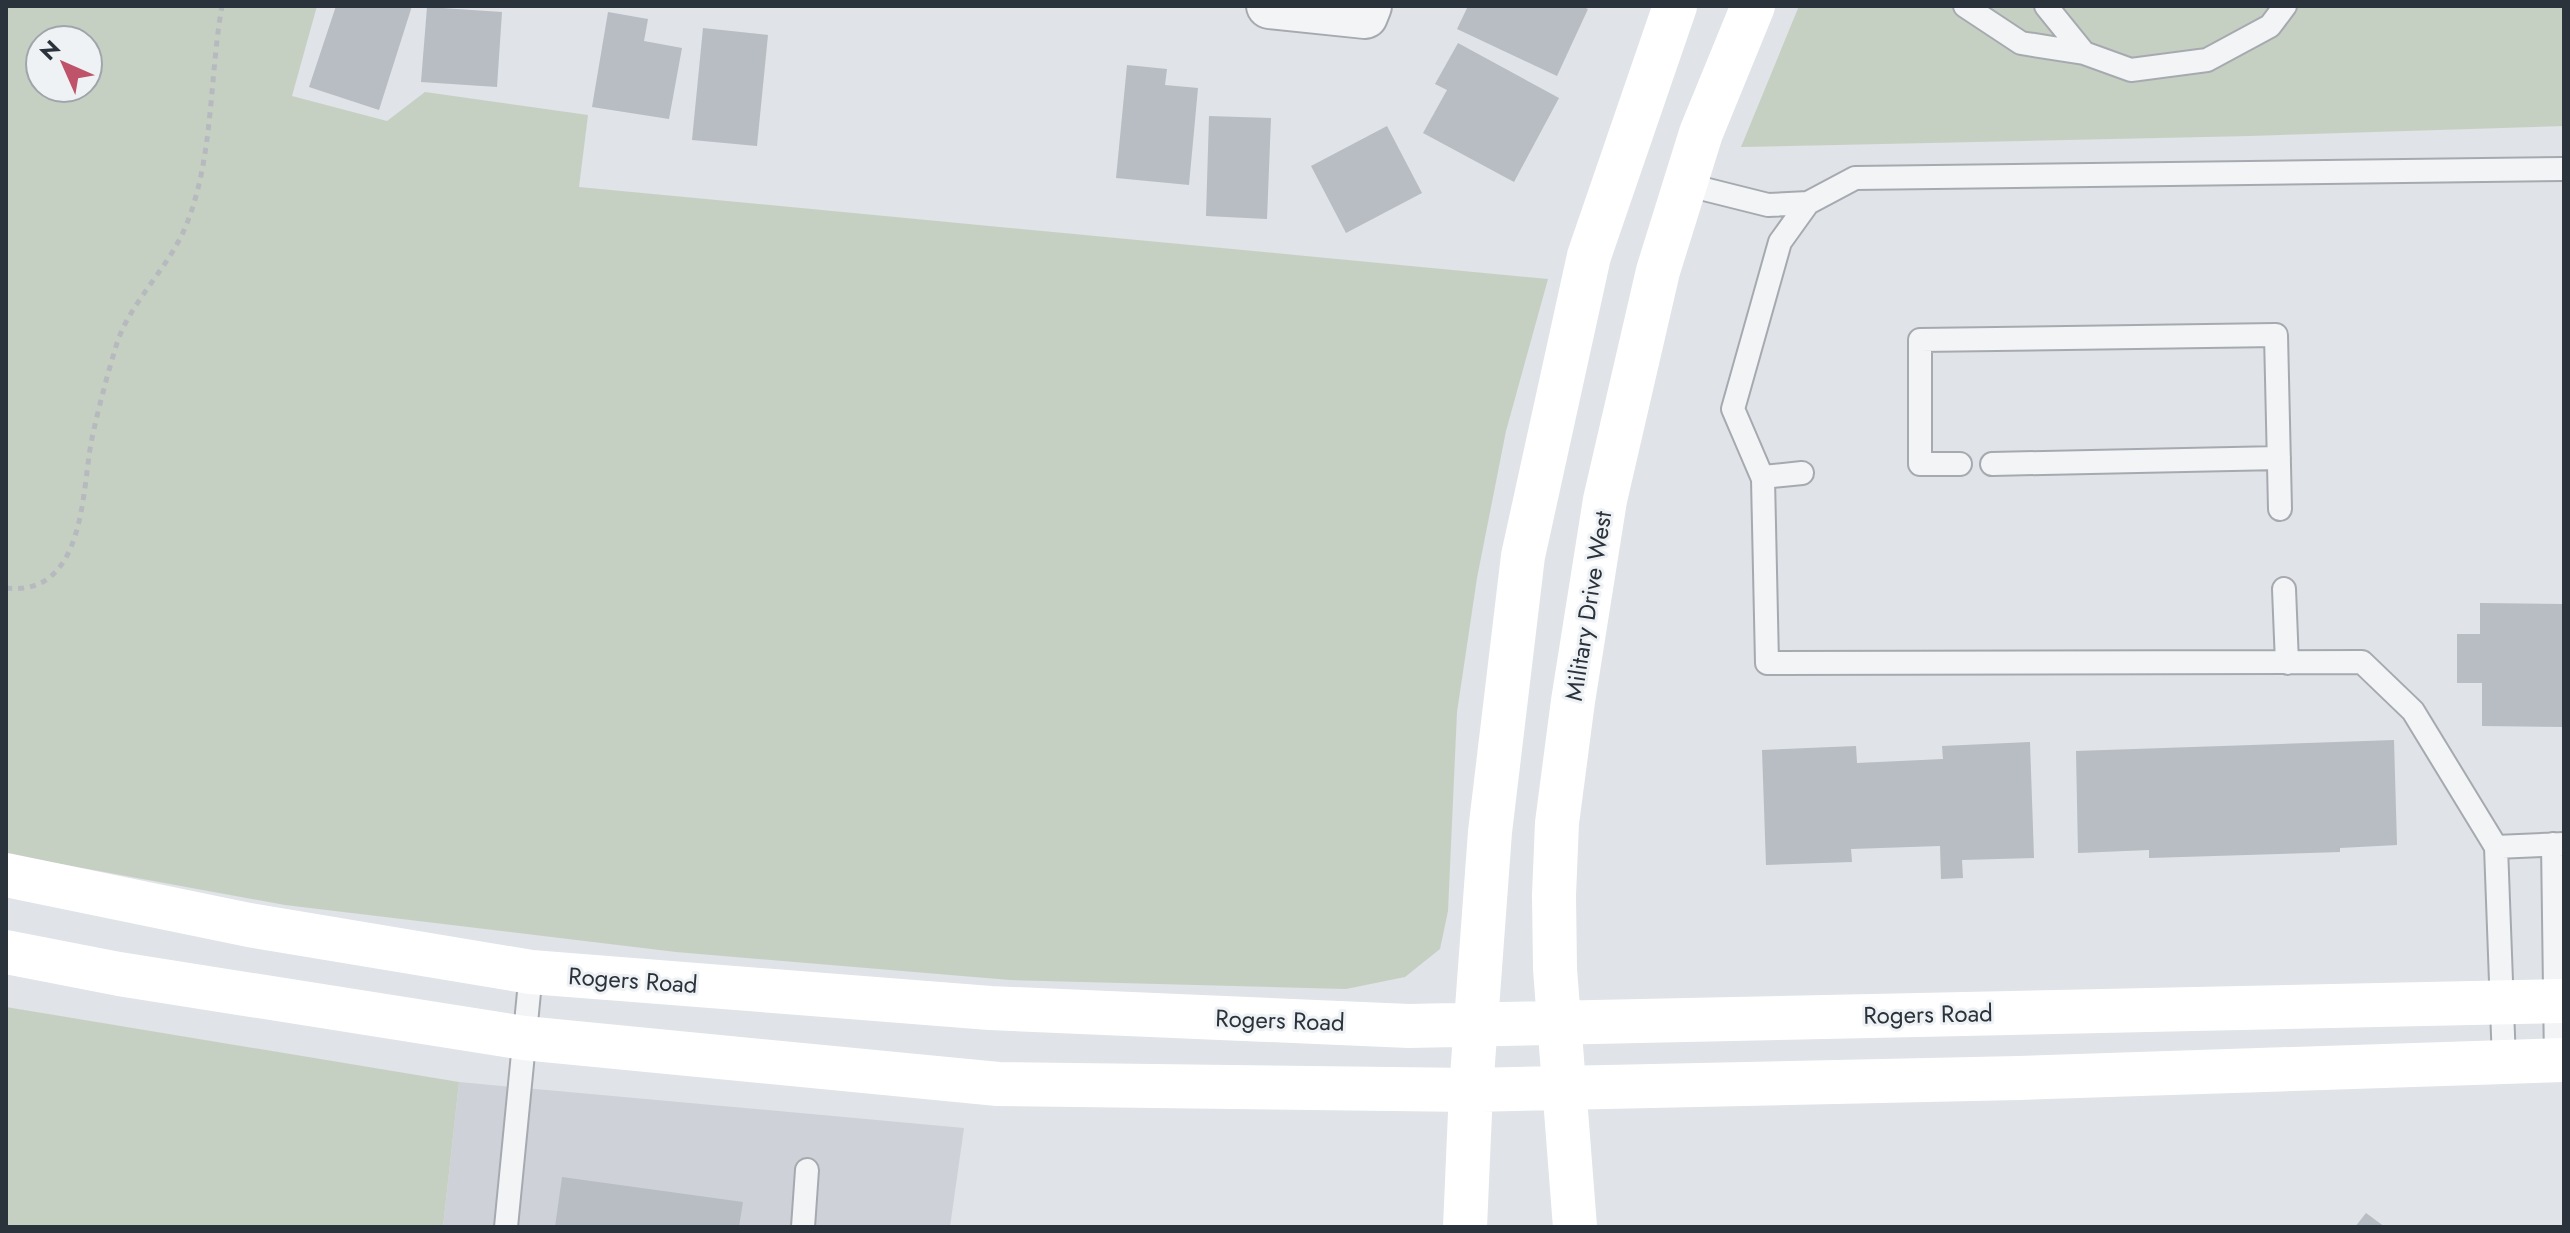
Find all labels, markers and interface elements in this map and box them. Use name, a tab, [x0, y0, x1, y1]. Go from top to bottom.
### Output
north arrow	[24, 24, 104, 104]
text: N	[32, 32, 67, 67]
street label: Military Drive West	[1556, 508, 1620, 703]
street label: Rogers Road	[567, 958, 699, 1002]
street label: Rogers Road	[1863, 995, 1993, 1033]
street label: Rogers Road	[1215, 1000, 1345, 1040]

